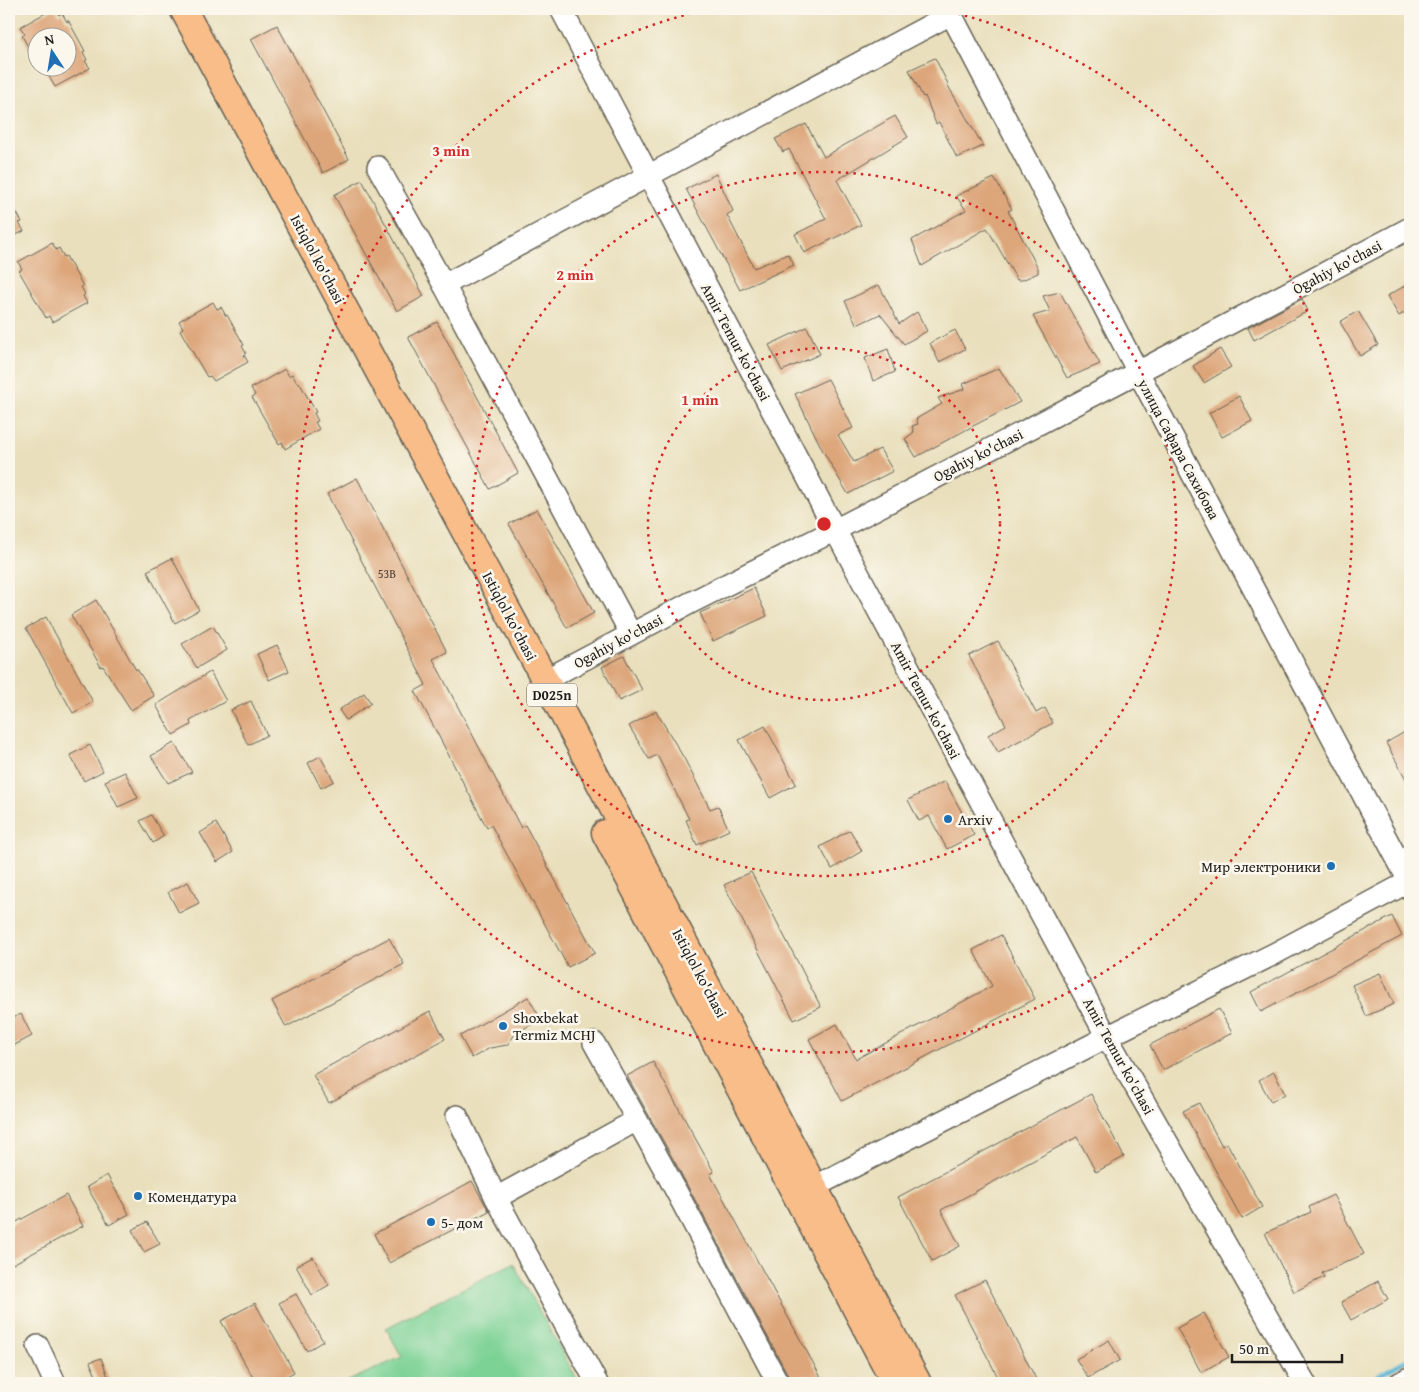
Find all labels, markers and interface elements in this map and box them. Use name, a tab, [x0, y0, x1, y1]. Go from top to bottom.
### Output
north arrow	[28, 28, 78, 78]
text: N	[43, 28, 57, 50]
text: 3 min	[432, 140, 470, 161]
street label: Istiqlol ko'chasi	[286, 211, 350, 307]
street label: Ogahiy ko'chasi	[1289, 235, 1385, 299]
text: 2 min	[556, 264, 594, 285]
street label: Amir Temur ko'chasi	[696, 279, 776, 405]
street label: улица Сафара Сахибова	[1133, 374, 1225, 524]
text: 1 min	[681, 389, 719, 410]
street label: Ogahiy ko'chasi	[930, 423, 1026, 487]
centre of rings	[815, 515, 833, 533]
house number: 53B	[378, 565, 396, 582]
street label: Istiqlol ko'chasi	[478, 568, 542, 664]
street label: Ogahiy ko'chasi	[570, 609, 666, 673]
street label: Amir Temur ko'chasi	[886, 637, 966, 763]
road number: D025n	[527, 684, 577, 706]
place label: Arxiv	[958, 809, 993, 830]
marker: Arxiv	[942, 813, 954, 825]
place label: Мир электроники	[1201, 856, 1321, 877]
marker: Мир электроники	[1325, 860, 1337, 872]
street label: Istiqlol ko'chasi	[668, 925, 732, 1021]
street label: Amir Temur ko'chasi	[1078, 994, 1160, 1118]
place label: Shoxbekat Termiz MCHJ	[513, 1007, 596, 1045]
marker: Shoxbekat Termiz MCHJ	[497, 1020, 509, 1032]
place label: Комендатура	[148, 1186, 238, 1207]
marker: Комендатура	[132, 1190, 144, 1202]
place label: 5- дом	[441, 1212, 483, 1233]
marker: 5- дом	[425, 1216, 437, 1228]
scale bar	[1232, 1332, 1342, 1364]
text: 50 m	[1239, 1338, 1270, 1359]

